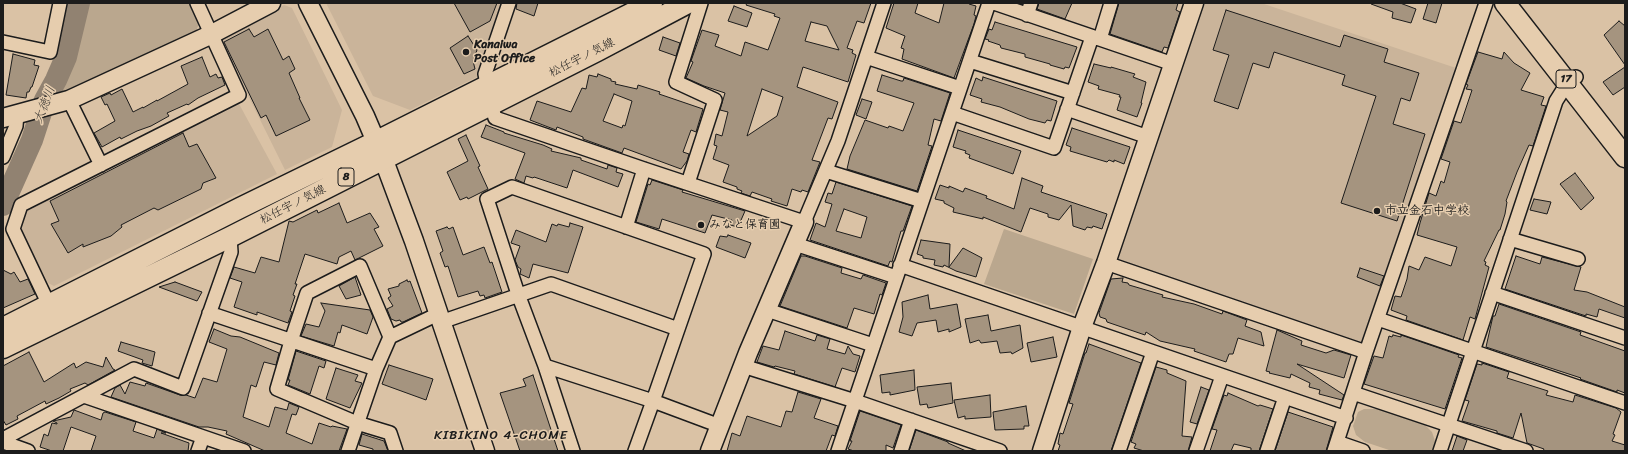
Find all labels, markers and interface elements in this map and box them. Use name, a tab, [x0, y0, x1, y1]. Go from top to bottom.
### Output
street label: 松任宇ノ気線	[547, 35, 617, 81]
place label: Kanaiwa Post Office	[474, 38, 535, 66]
marker: Kanaiwa Post Office	[461, 47, 471, 57]
road number: 17	[1556, 70, 1576, 88]
water label: 大徳川	[31, 84, 59, 126]
road number: 8	[338, 168, 354, 186]
street label: 松任宇ノ気線	[258, 182, 328, 228]
place label: 市立金石中学校	[1385, 204, 1469, 218]
marker: 市立金石中学校	[1372, 206, 1382, 216]
place label: みなと保育園	[709, 218, 781, 232]
marker: みなと保育園	[696, 220, 706, 230]
district label: KIBIKINO 4-CHOME	[435, 428, 567, 444]

